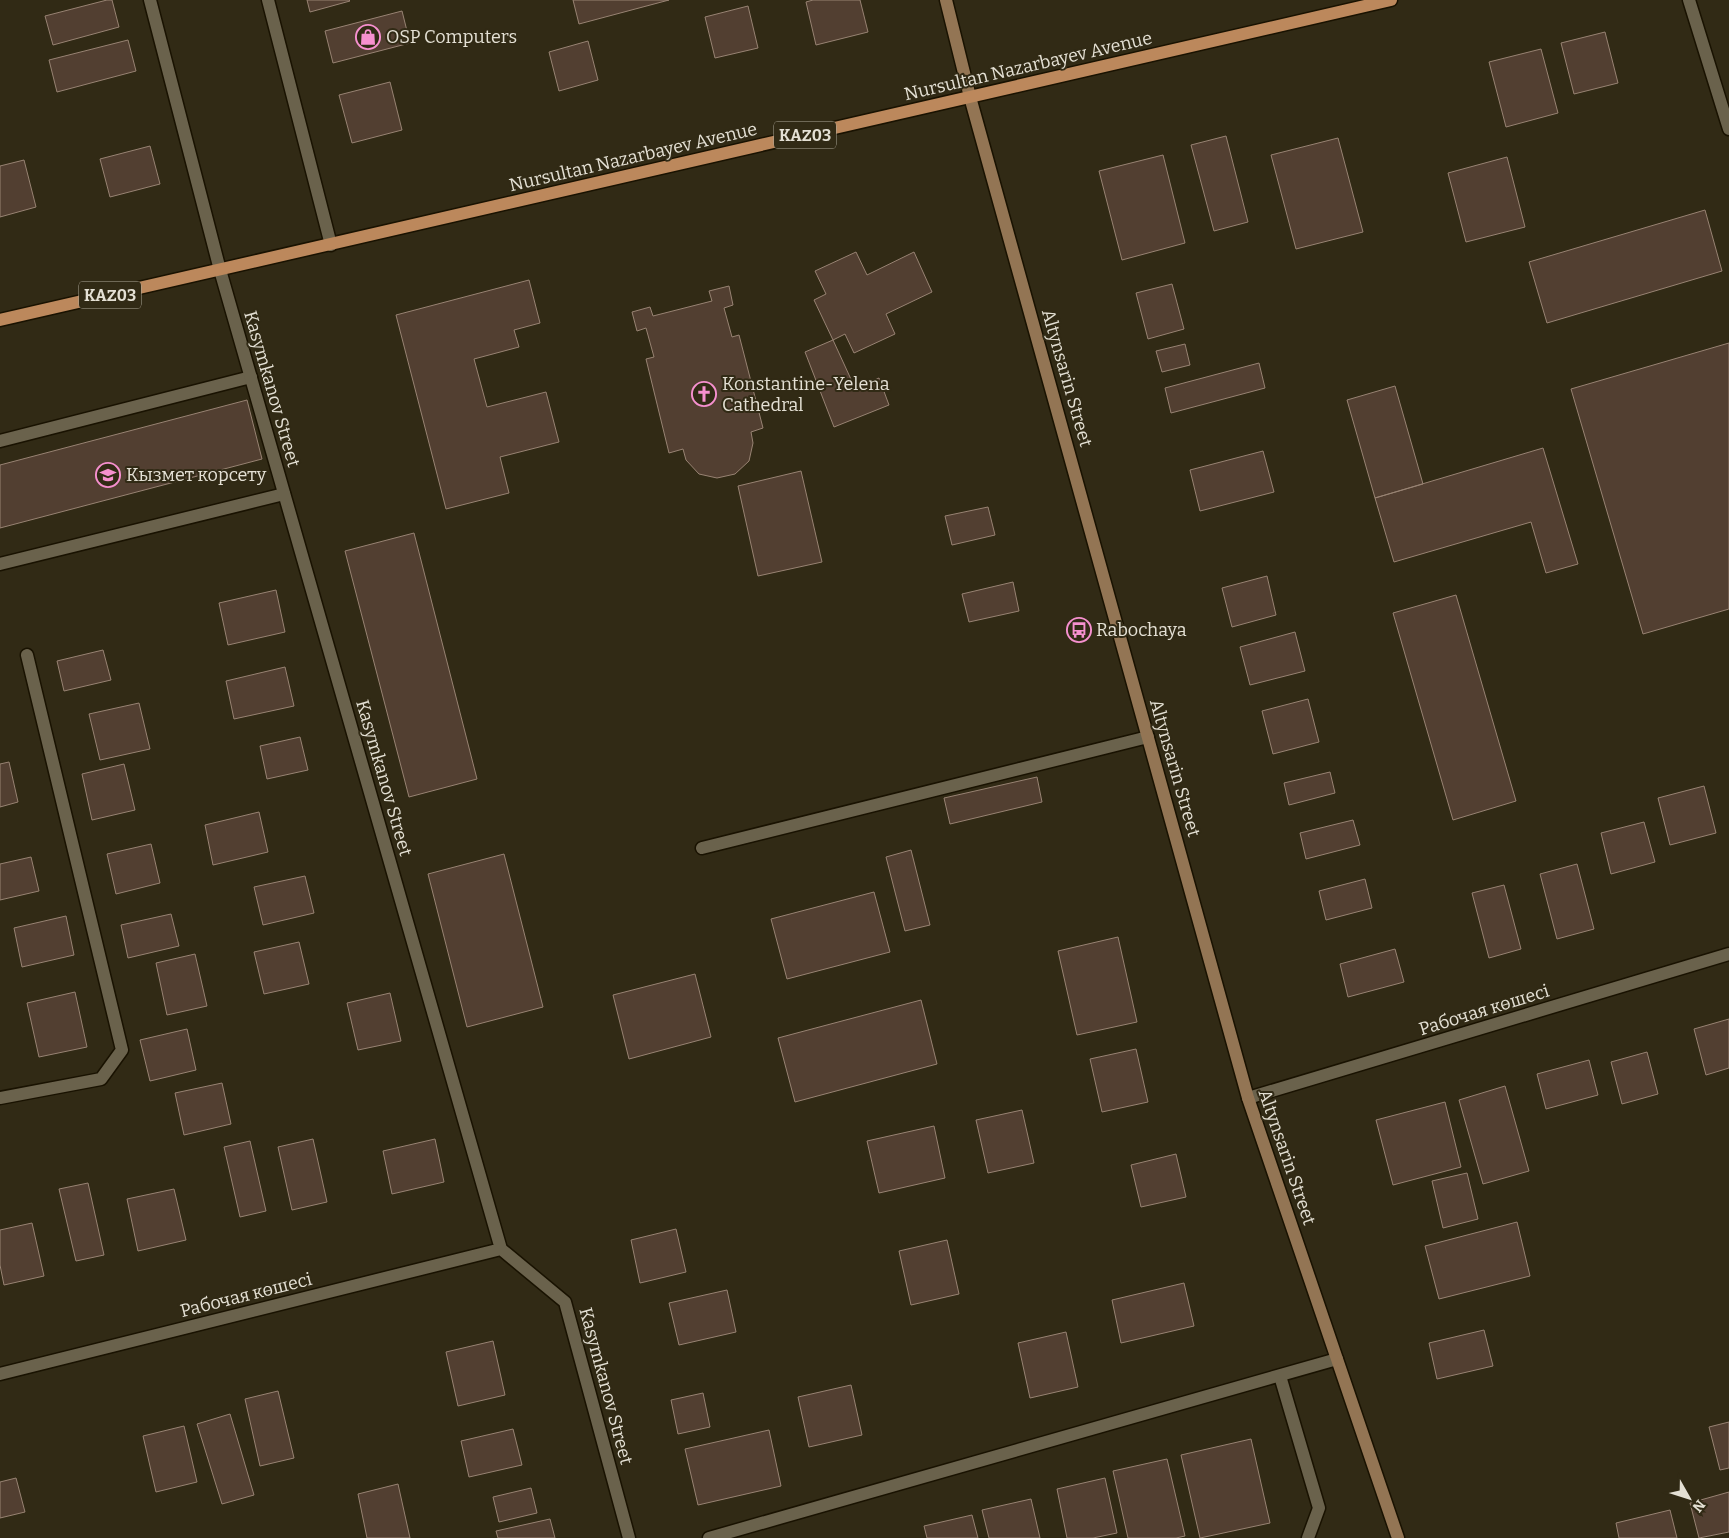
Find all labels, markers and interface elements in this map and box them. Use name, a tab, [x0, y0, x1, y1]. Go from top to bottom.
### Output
shop icon: OSP Computers	[355, 24, 381, 50]
place label: OSP Computers	[386, 26, 517, 48]
street label: Nursultan Nazarbayev Avenue	[902, 27, 1154, 105]
street label: Nursultan Nazarbayev Avenue	[507, 118, 759, 196]
road number: KАZ03	[774, 122, 836, 148]
road number: KАZ03	[79, 282, 141, 308]
street label: Altynsarin Street	[1037, 307, 1097, 450]
street label: Kasymkanov Street	[239, 308, 305, 470]
place label: Konstantine-Yelena Cathedral	[722, 373, 890, 416]
church icon: Konstantine-Yelena Cathedral	[691, 381, 717, 407]
school or university icon: Кызмет корсету	[95, 462, 121, 488]
place label: Кызмет корсету	[126, 464, 267, 486]
bus stop icon: Rabochaya	[1066, 617, 1092, 643]
place label: Rabochaya	[1096, 619, 1187, 641]
street label: Kasymkanov Street	[351, 697, 417, 859]
street label: Altynsarin Street	[1145, 697, 1205, 840]
street label: Рабочая көшесі	[1416, 980, 1552, 1040]
street label: Altynsarin Street	[1253, 1086, 1321, 1228]
street label: Рабочая көшесі	[178, 1268, 314, 1322]
street label: Kasymkanov Street	[574, 1305, 638, 1467]
north arrow	[1664, 1473, 1714, 1523]
text: N	[1689, 1496, 1709, 1516]

